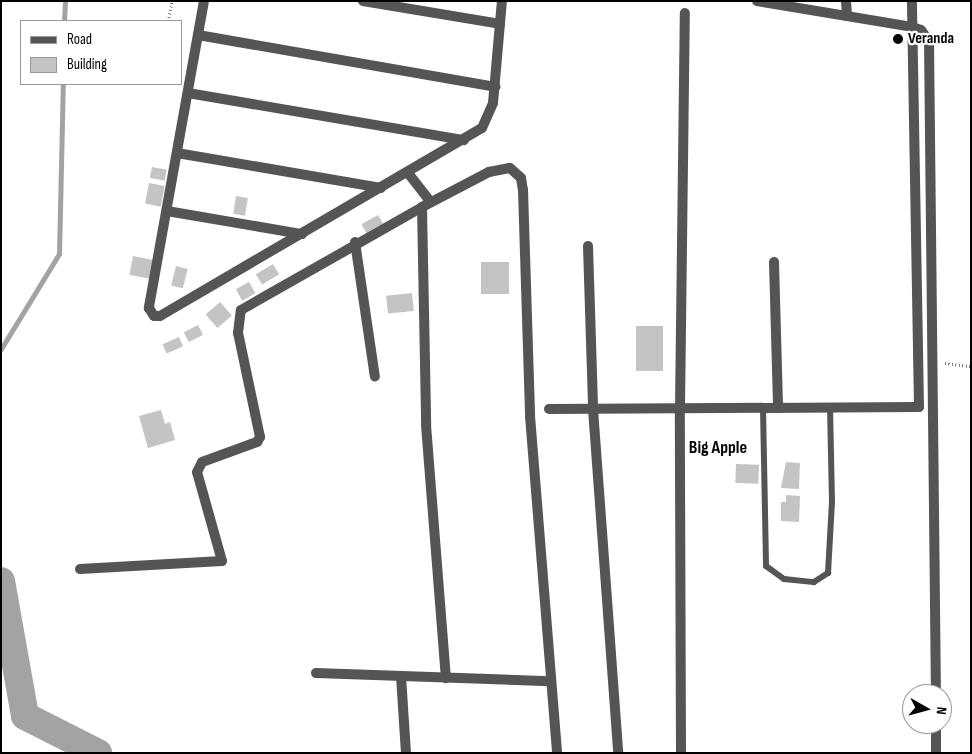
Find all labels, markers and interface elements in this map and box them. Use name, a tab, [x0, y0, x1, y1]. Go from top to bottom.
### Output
legend	[20, 20, 182, 85]
place label: Veranda	[908, 29, 954, 49]
text: Road	[67, 30, 92, 49]
marker: Veranda	[892, 33, 904, 45]
text: Building	[67, 55, 107, 74]
district label: Big Apple	[689, 437, 747, 459]
north arrow	[902, 684, 952, 734]
text: N	[933, 706, 950, 716]

